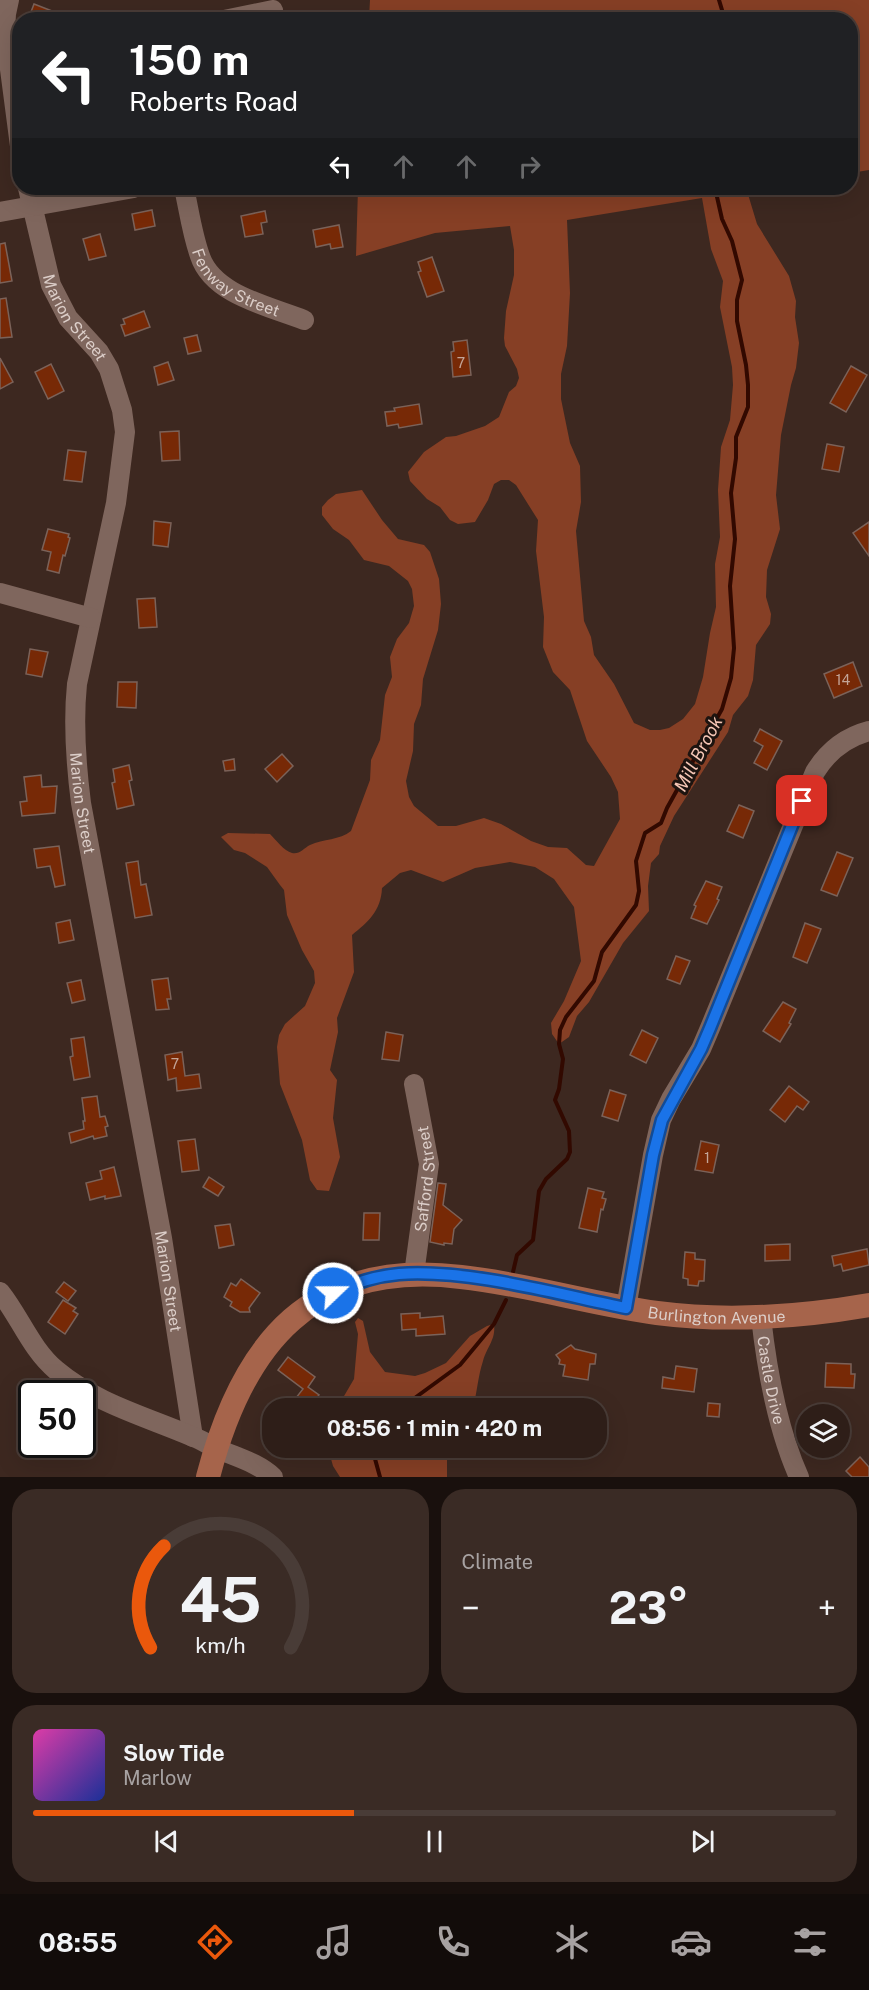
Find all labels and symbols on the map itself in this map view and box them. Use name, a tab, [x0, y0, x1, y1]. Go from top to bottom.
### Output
street label: Fenway Street	[189, 246, 282, 320]
street label: Marion Street	[39, 272, 111, 364]
house number: 7	[457, 355, 465, 371]
house number: 14	[836, 672, 850, 688]
water label: Mill Brook	[669, 713, 727, 795]
street label: Marion Street	[67, 752, 100, 855]
pin	[776, 775, 827, 826]
house number: 7	[171, 1056, 179, 1072]
street label: Safford Street	[410, 1124, 439, 1233]
house number: 1	[704, 1150, 710, 1166]
street label: Marion Street	[151, 1229, 186, 1333]
position arrow	[301, 1261, 365, 1325]
street label: Burlington Avenue	[647, 1302, 786, 1327]
street label: Castle Drive	[754, 1335, 789, 1426]
speed limit sign: 50	[18, 1380, 96, 1458]

